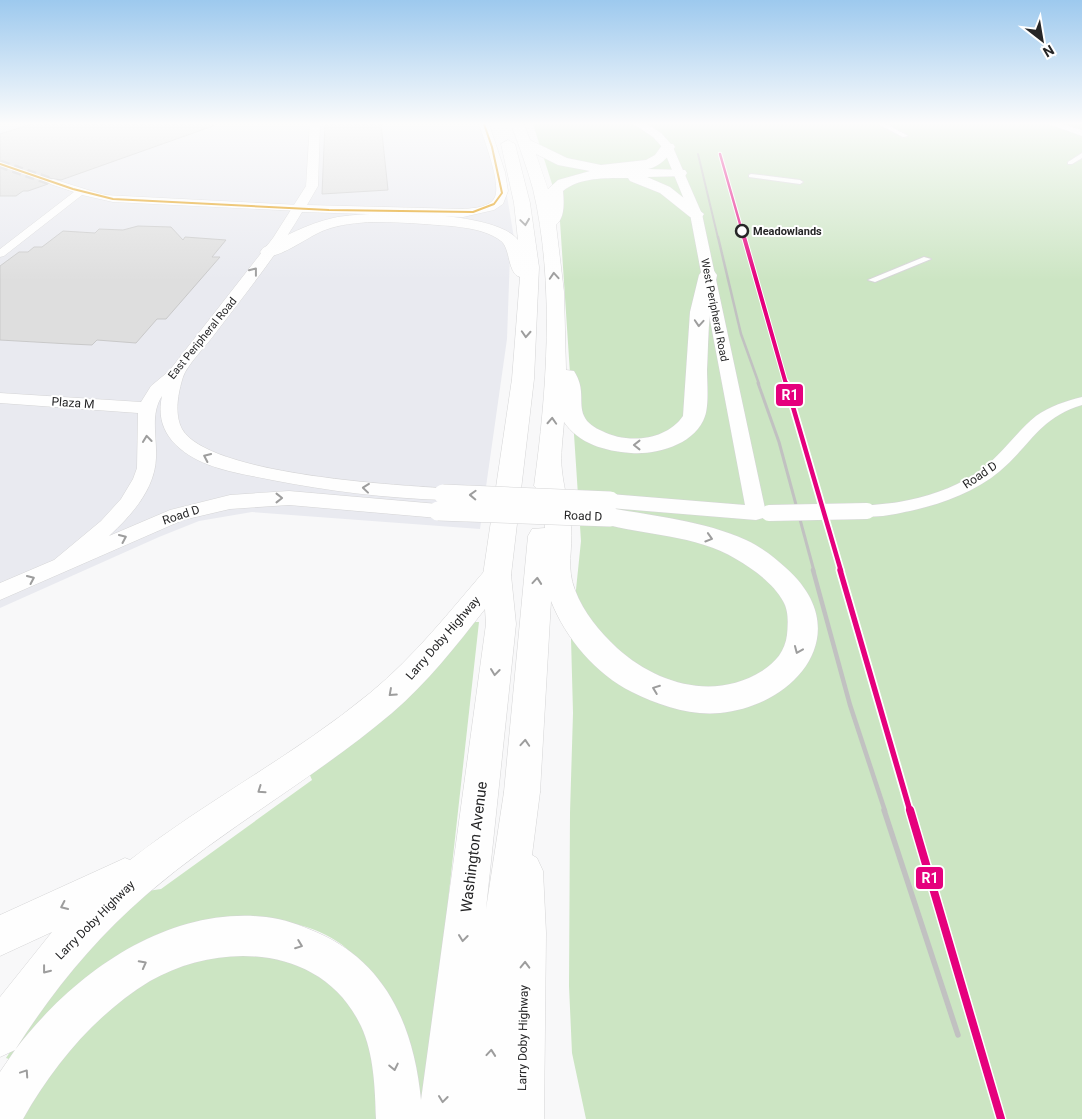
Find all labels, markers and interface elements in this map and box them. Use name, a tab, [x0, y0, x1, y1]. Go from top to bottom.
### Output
north arrow	[1017, 15, 1067, 65]
text: N	[1040, 42, 1057, 61]
one-way arrow	[519, 218, 530, 226]
marker: Meadowlands	[735, 224, 749, 238]
place label: Meadowlands	[753, 225, 822, 238]
street label: West Peripheral Road	[698, 257, 731, 363]
one-way arrow	[249, 268, 258, 277]
one-way arrow	[548, 272, 559, 280]
street label: East Peripheral Road	[165, 295, 239, 382]
one-way arrow	[693, 319, 704, 327]
one-way arrow	[521, 331, 531, 339]
line badge: R1	[775, 383, 804, 407]
text: R1	[781, 387, 799, 403]
street label: Plaza M	[51, 395, 95, 411]
one-way arrow	[547, 417, 558, 425]
one-way arrow	[141, 434, 152, 442]
one-way arrow	[632, 440, 640, 450]
one-way arrow	[203, 452, 212, 463]
street label: Road D	[960, 458, 1000, 492]
one-way arrow	[362, 483, 370, 494]
one-way arrow	[469, 490, 477, 500]
one-way arrow	[275, 493, 283, 503]
street label: Road D	[161, 502, 202, 528]
street label: Road D	[564, 508, 603, 524]
one-way arrow	[705, 532, 713, 542]
one-way arrow	[118, 533, 127, 544]
one-way arrow	[26, 574, 35, 585]
one-way arrow	[531, 577, 542, 585]
street label: Larry Doby Highway	[403, 593, 483, 683]
one-way arrow	[794, 645, 805, 654]
one-way arrow	[490, 669, 501, 677]
one-way arrow	[653, 685, 661, 695]
one-way arrow	[388, 688, 397, 697]
one-way arrow	[519, 739, 530, 747]
street label: Washington Avenue	[457, 780, 491, 914]
one-way arrow	[257, 784, 267, 793]
line badge: R1	[915, 866, 944, 890]
text: R1	[921, 870, 939, 886]
street label: Larry Doby Highway	[53, 877, 138, 962]
one-way arrow	[60, 899, 69, 910]
one-way arrow	[458, 934, 469, 942]
one-way arrow	[294, 939, 303, 949]
one-way arrow	[138, 960, 147, 970]
one-way arrow	[520, 961, 530, 969]
one-way arrow	[43, 964, 52, 974]
street label: Larry Doby Highway	[515, 985, 531, 1091]
one-way arrow	[485, 1049, 496, 1057]
one-way arrow	[388, 1062, 399, 1071]
one-way arrow	[19, 1069, 28, 1079]
one-way arrow	[438, 1095, 449, 1103]

